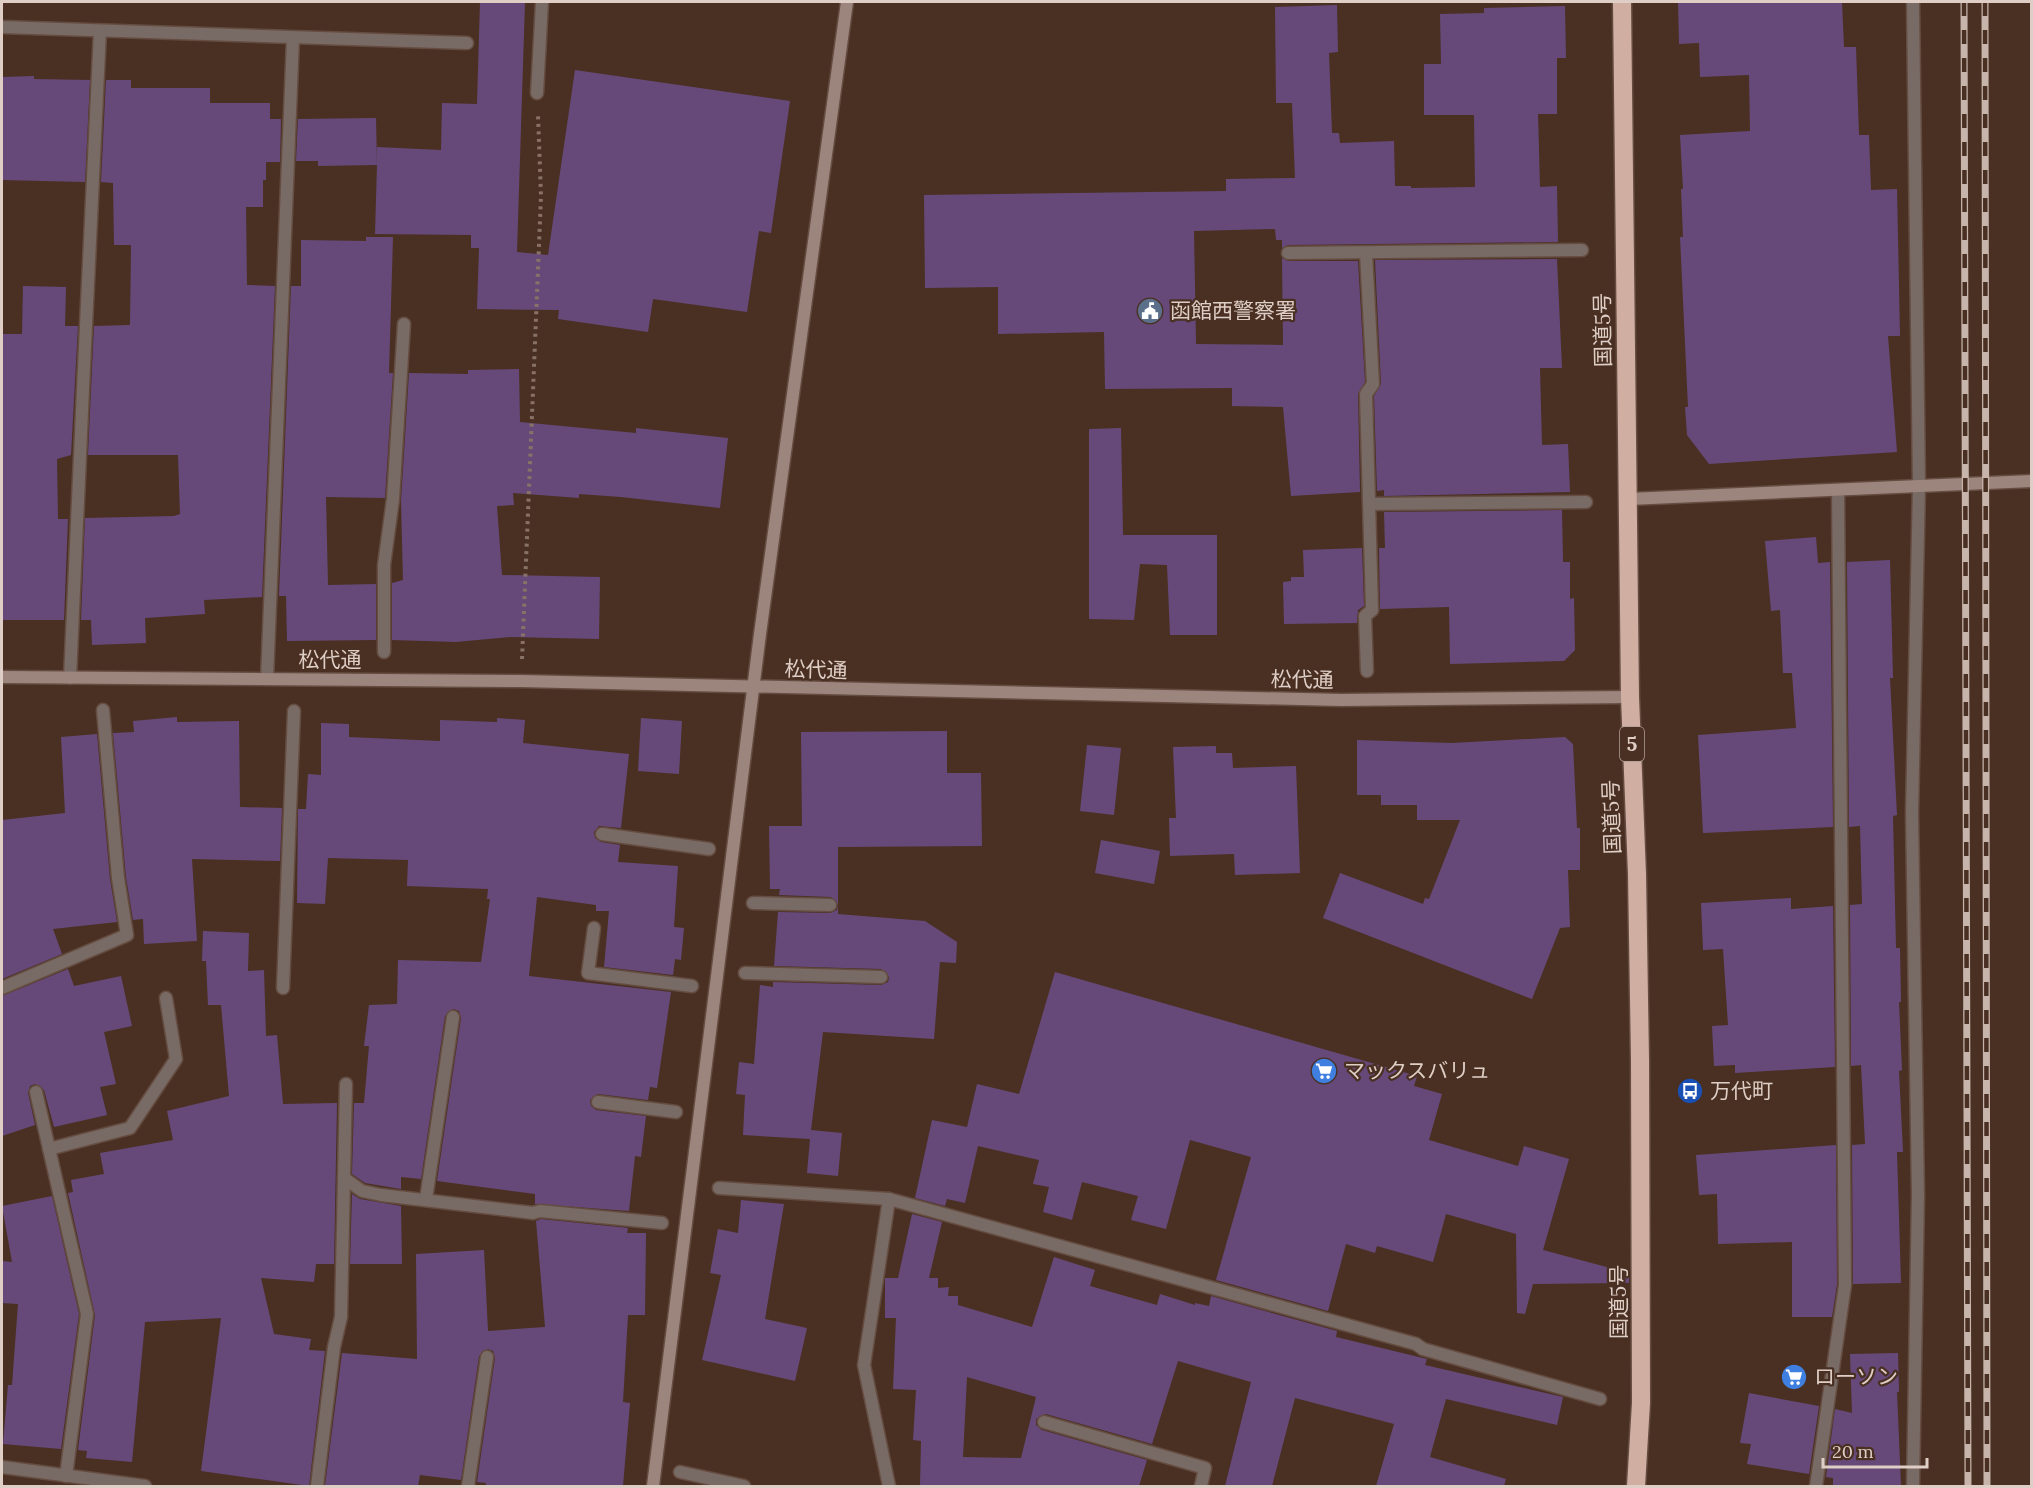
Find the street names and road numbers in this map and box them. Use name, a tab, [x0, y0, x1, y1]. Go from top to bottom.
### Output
street label: 国道5号	[1588, 293, 1617, 367]
street label: 松代通	[299, 646, 362, 673]
street label: 松代通	[784, 655, 848, 684]
street label: 松代通	[1270, 665, 1334, 694]
road number: 5	[1620, 727, 1644, 761]
street label: 国道5号	[1597, 779, 1626, 855]
street label: 国道5号	[1605, 1265, 1632, 1339]

